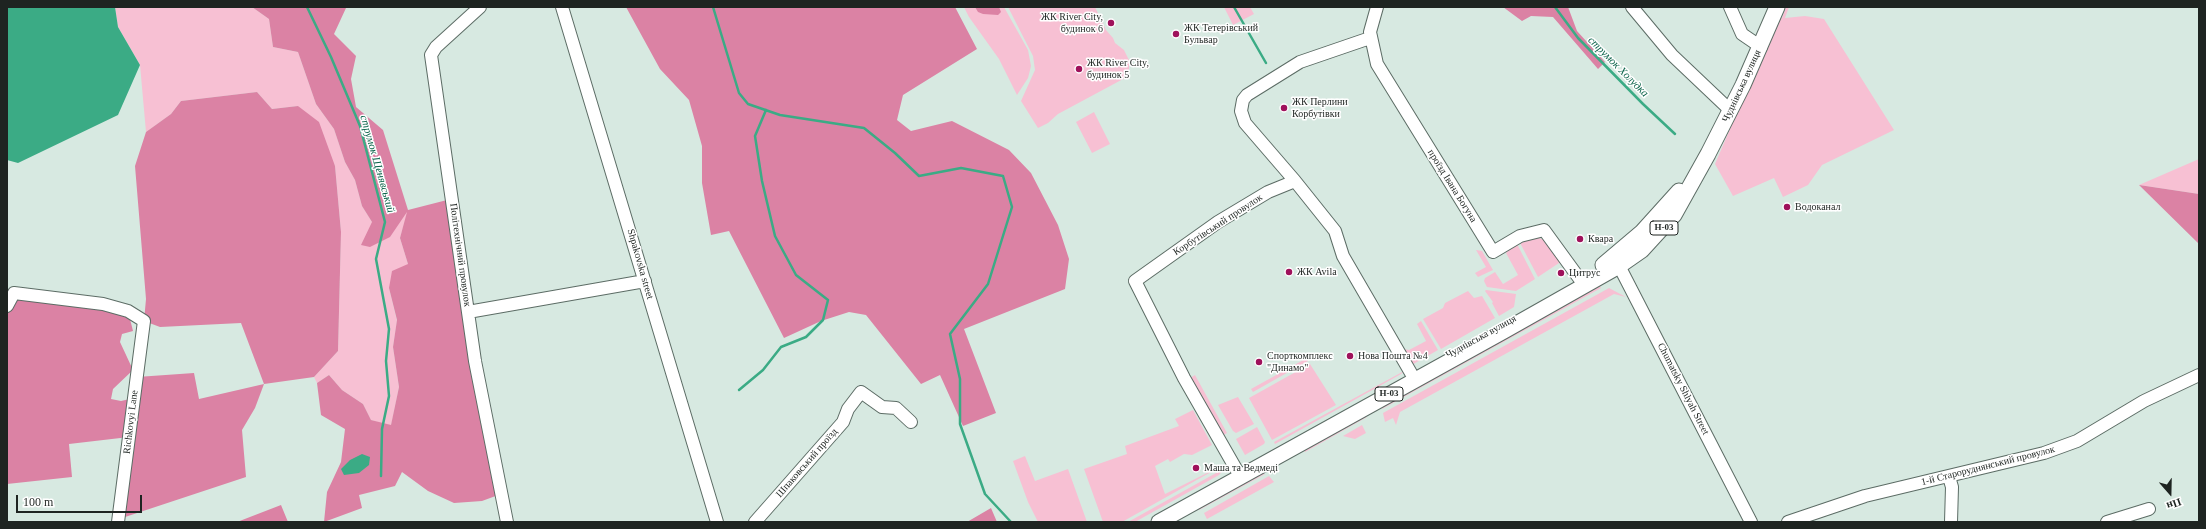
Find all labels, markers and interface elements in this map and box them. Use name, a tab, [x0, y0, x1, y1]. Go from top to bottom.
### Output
place label: ЖК River City, будинок 6	[1041, 11, 1103, 34]
marker: ЖК River City, будинок 6	[1106, 18, 1116, 28]
place label: ЖК Тетерівський Бульвар	[1184, 22, 1258, 46]
marker: ЖК Тетерівський Бульвар	[1171, 29, 1181, 39]
water label: струмок Холудка	[1585, 34, 1651, 100]
street label: Чуднівська вулиця	[1720, 48, 1764, 124]
place label: ЖК River City, будинок 5	[1087, 57, 1149, 80]
marker: ЖК River City, будинок 5	[1074, 64, 1084, 74]
place label: ЖК Перлини Корбутівки	[1292, 96, 1348, 120]
marker: ЖК Перлини Корбутівки	[1279, 103, 1289, 113]
water label: струмок Щенявський	[357, 114, 397, 214]
street label: проїзд Івана Богуна	[1425, 147, 1479, 225]
street label: Корбутівський провулок	[1171, 192, 1265, 258]
place label: Водоканал	[1795, 201, 1840, 213]
street label: Політехнічний провулок	[447, 202, 473, 308]
marker: Водоканал	[1782, 202, 1792, 212]
road number: Н-03	[1650, 221, 1678, 235]
street label: Shpakovska street	[624, 228, 656, 300]
place label: Квара	[1588, 233, 1613, 245]
marker: Квара	[1575, 234, 1585, 244]
place label: ЖК Avila	[1297, 266, 1337, 278]
marker: ЖК Avila	[1284, 267, 1294, 277]
place label: Цитрус	[1569, 267, 1600, 279]
marker: Цитрус	[1556, 268, 1566, 278]
street label: Чуднівська вулиця	[1444, 313, 1518, 361]
street label: Chumatsky Shlyah Street	[1655, 341, 1711, 437]
place label: Спорткомплекс "Динамо"	[1267, 350, 1333, 374]
place label: Нова Пошта №4	[1358, 350, 1428, 362]
marker: Нова Пошта №4	[1345, 351, 1355, 361]
marker: Спорткомплекс "Динамо"	[1254, 357, 1264, 367]
road number: Н-03	[1375, 387, 1403, 401]
street label: Richkovyi Lane	[121, 389, 141, 455]
street label: Шпаковський проїзд	[774, 426, 840, 500]
street label: 1-й Староруднянський провулок	[1920, 444, 2056, 488]
place label: Маша та Ведмеді	[1204, 462, 1278, 474]
marker: Маша та Ведмеді	[1191, 463, 1201, 473]
north arrow	[2150, 473, 2190, 513]
scale bar	[18, 487, 144, 513]
text: 100 m	[23, 495, 53, 509]
text: Пн	[2165, 496, 2183, 512]

